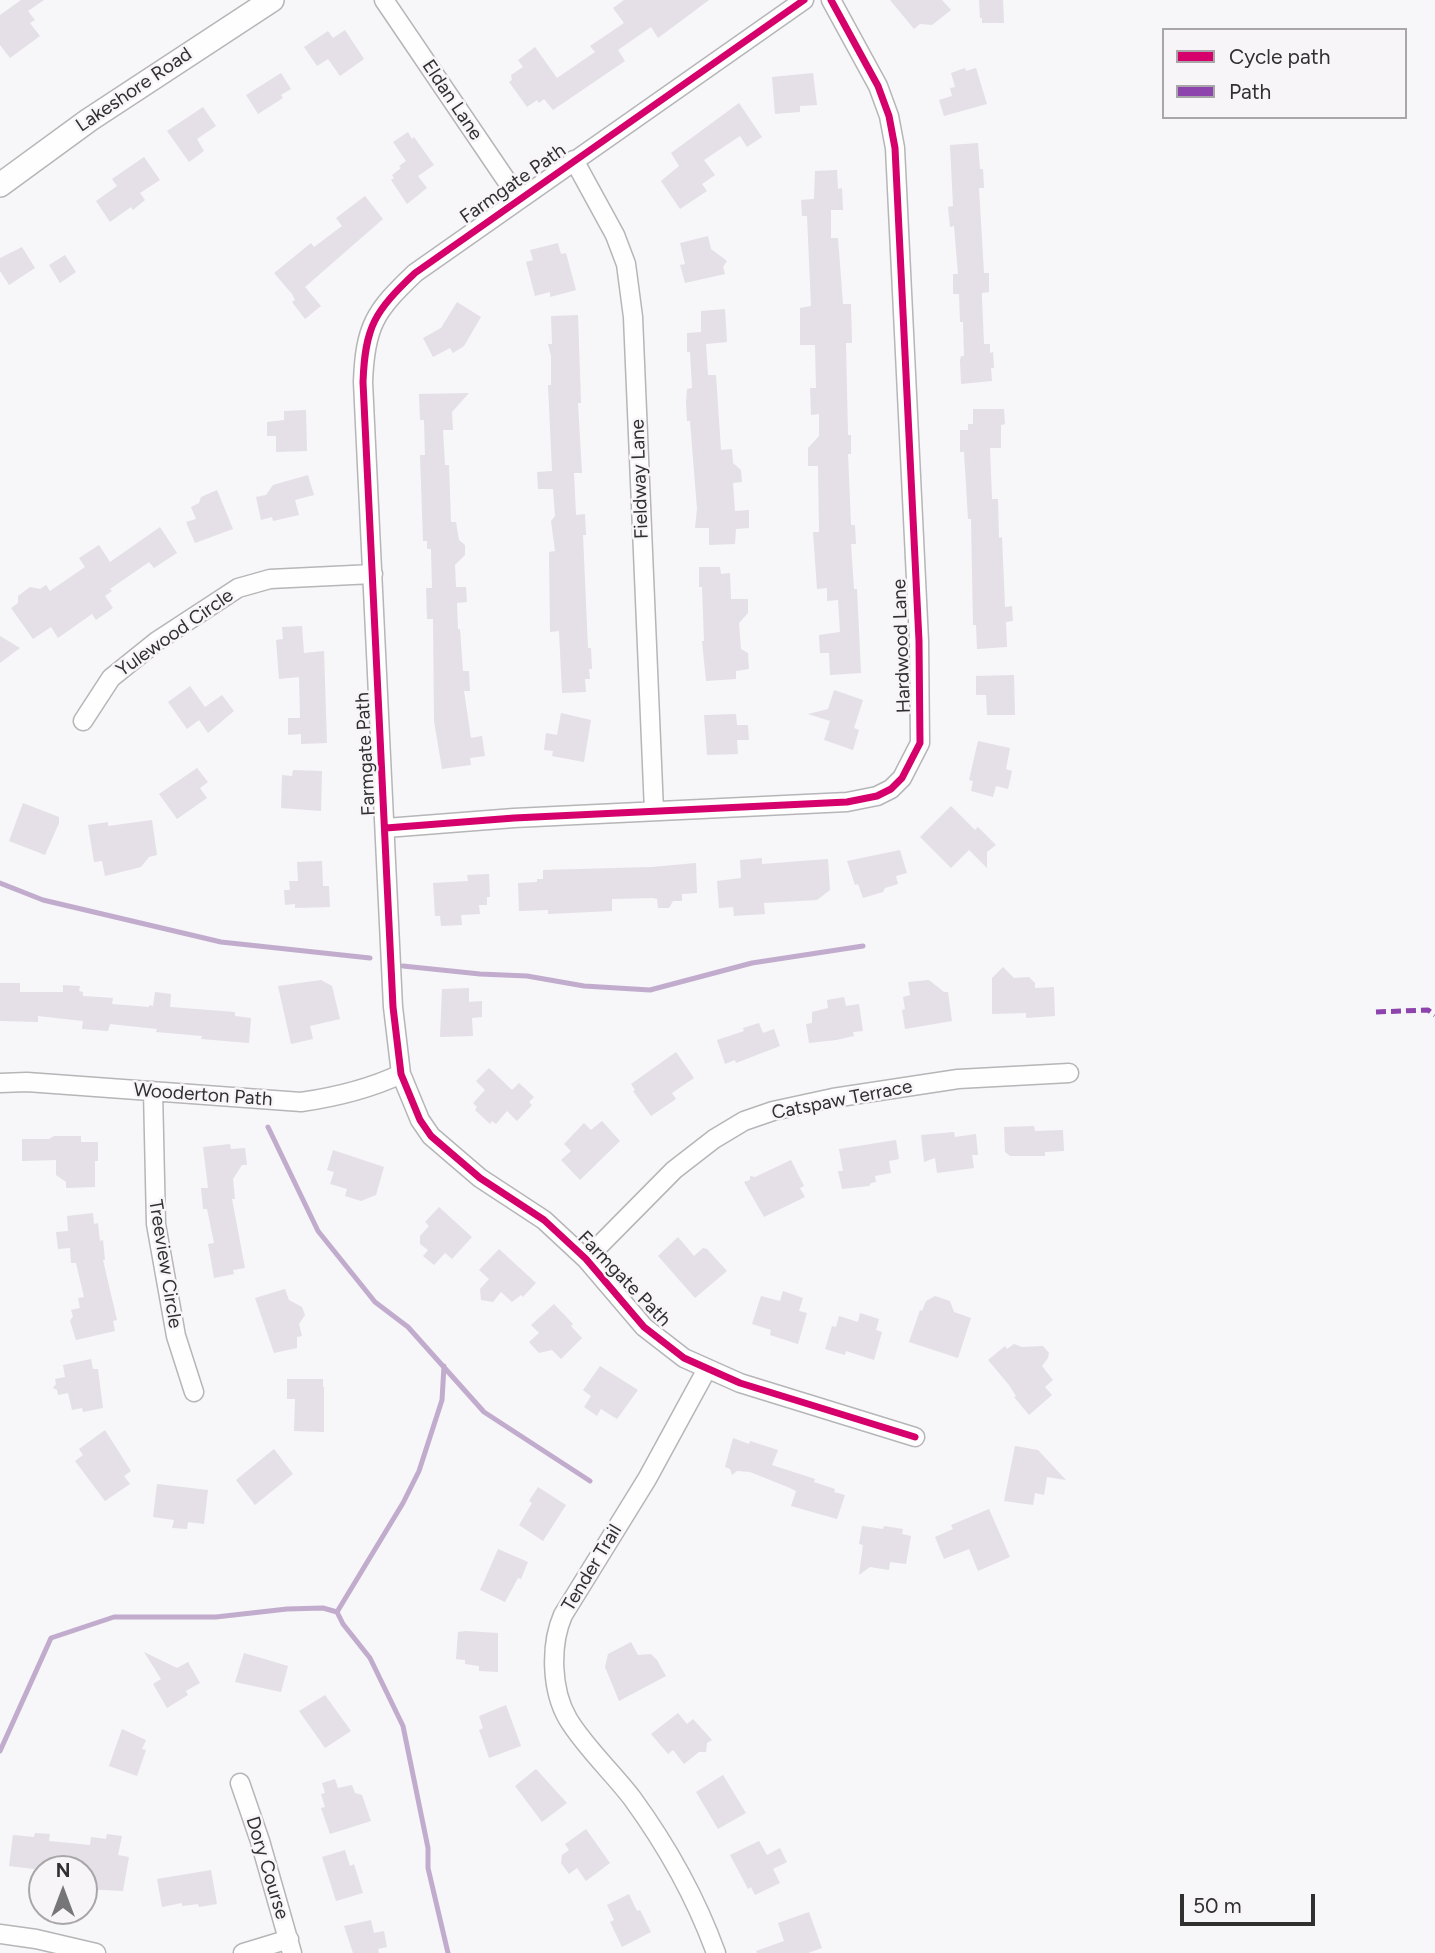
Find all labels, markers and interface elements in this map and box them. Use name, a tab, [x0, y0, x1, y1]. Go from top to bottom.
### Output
legend	[1162, 28, 1407, 119]
street label: Lakeshore Road	[72, 43, 196, 137]
text: Cycle path	[1229, 44, 1330, 69]
street label: Eldan Lane	[417, 55, 487, 145]
text: Path	[1229, 79, 1271, 104]
street label: Farmgate Path	[456, 139, 570, 229]
street label: Fieldway Lane	[627, 419, 653, 539]
street label: Hardwood Lane	[888, 578, 916, 714]
street label: Yulewood Circle	[112, 584, 238, 682]
street label: Farmgate Path	[351, 692, 381, 816]
street label: Catspaw Terrace	[770, 1075, 914, 1125]
street label: Wooderton Path	[133, 1079, 273, 1111]
street label: Treeview Circle	[144, 1198, 186, 1330]
street label: Farmgate Path	[573, 1227, 675, 1331]
street label: Tender Trail	[557, 1520, 627, 1616]
street label: Dory Course	[241, 1814, 293, 1922]
north arrow	[28, 1855, 98, 1925]
text: N	[56, 1859, 70, 1882]
scale bar	[1183, 1880, 1318, 1924]
text: 50 m	[1193, 1893, 1242, 1918]

